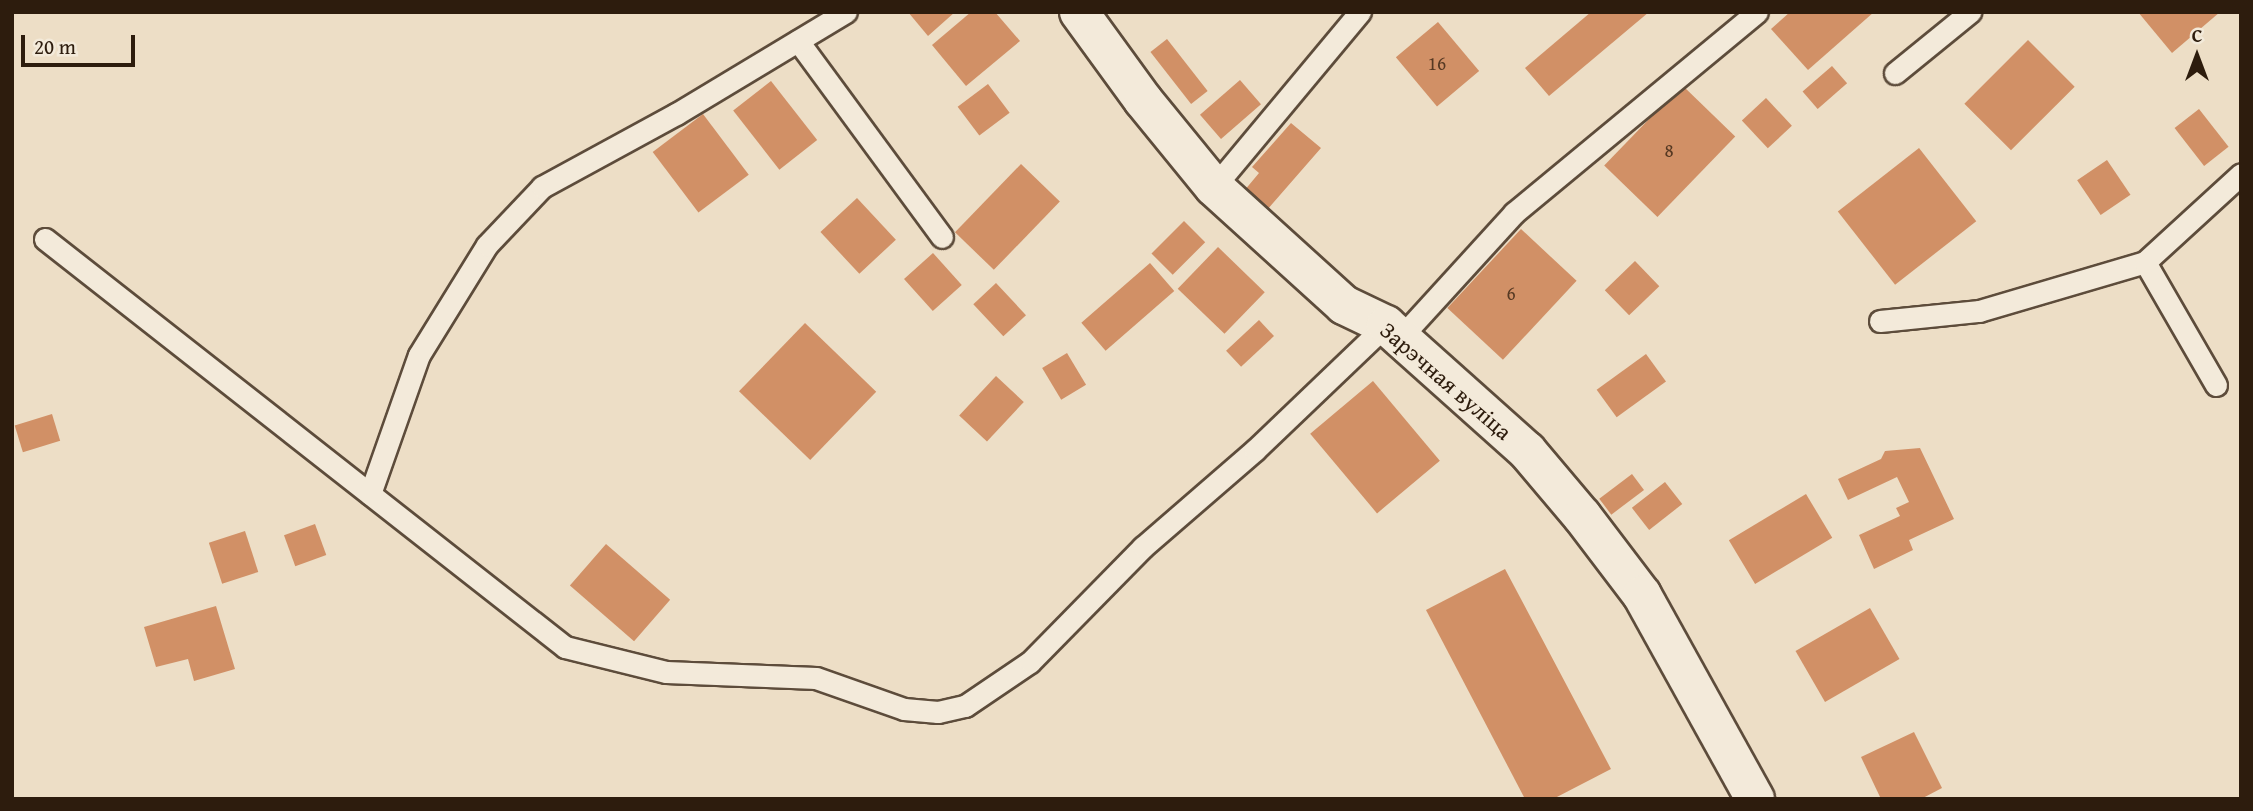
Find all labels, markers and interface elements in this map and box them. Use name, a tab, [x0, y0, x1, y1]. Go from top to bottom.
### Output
scale bar	[24, 21, 138, 65]
north arrow	[2162, 21, 2232, 91]
text: С	[2192, 21, 2202, 49]
text: 20 m	[34, 31, 76, 62]
house number: 16	[1428, 53, 1446, 75]
house number: 8	[1664, 140, 1674, 162]
house number: 6	[1506, 283, 1516, 305]
street label: Зарэчная вуліца	[1375, 316, 1517, 446]

